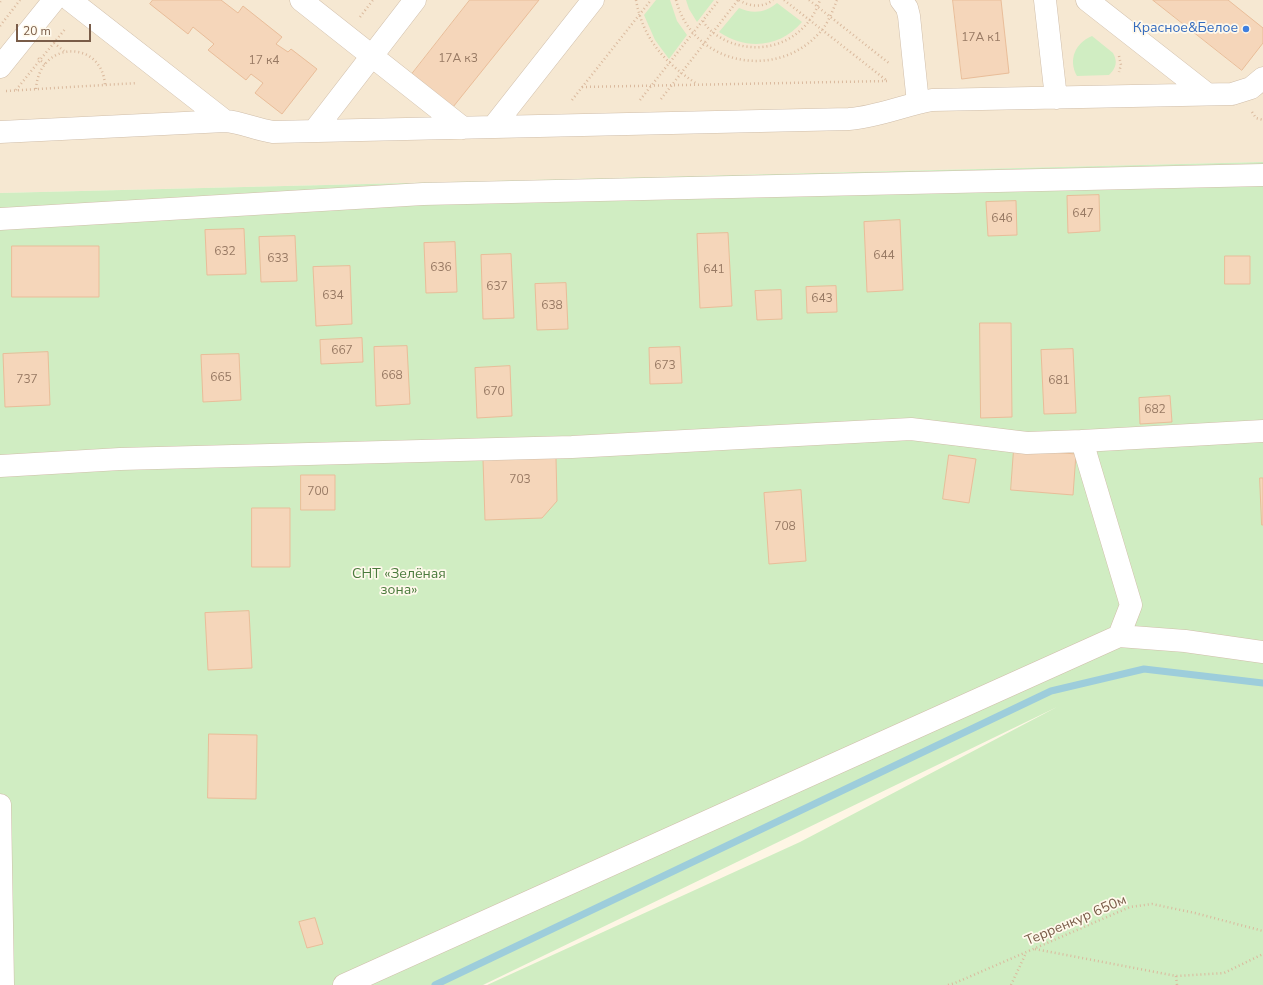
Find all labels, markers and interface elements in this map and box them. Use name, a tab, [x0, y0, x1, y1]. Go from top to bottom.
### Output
scale bar	[18, 16, 93, 42]
place label: Красное&Белое	[1133, 21, 1238, 37]
text: 20 m	[23, 23, 51, 39]
marker: Красное&Белое	[1241, 24, 1251, 34]
house number: 17А к1	[961, 31, 1001, 45]
house number: 17А к3	[438, 52, 478, 66]
house number: 17 к4	[249, 54, 279, 68]
house number: 647	[1072, 207, 1094, 221]
house number: 646	[991, 212, 1013, 226]
house number: 632	[214, 245, 236, 259]
house number: 644	[873, 249, 895, 263]
house number: 633	[267, 252, 289, 266]
house number: 636	[430, 261, 452, 275]
house number: 641	[703, 263, 725, 277]
house number: 637	[486, 280, 508, 294]
house number: 634	[322, 289, 344, 303]
house number: 643	[811, 292, 833, 306]
house number: 638	[541, 299, 563, 313]
house number: 667	[331, 344, 353, 358]
house number: 673	[654, 359, 676, 373]
house number: 668	[381, 369, 403, 383]
house number: 665	[210, 371, 232, 385]
house number: 737	[16, 373, 38, 387]
house number: 681	[1048, 374, 1070, 388]
house number: 670	[483, 385, 505, 399]
house number: 682	[1144, 403, 1166, 417]
house number: 703	[509, 473, 531, 487]
house number: 700	[307, 485, 329, 499]
house number: 708	[774, 520, 796, 534]
park label: СНТ «Зелёная зона»	[352, 567, 446, 600]
street label: Терренкур 650м	[1023, 892, 1129, 950]

